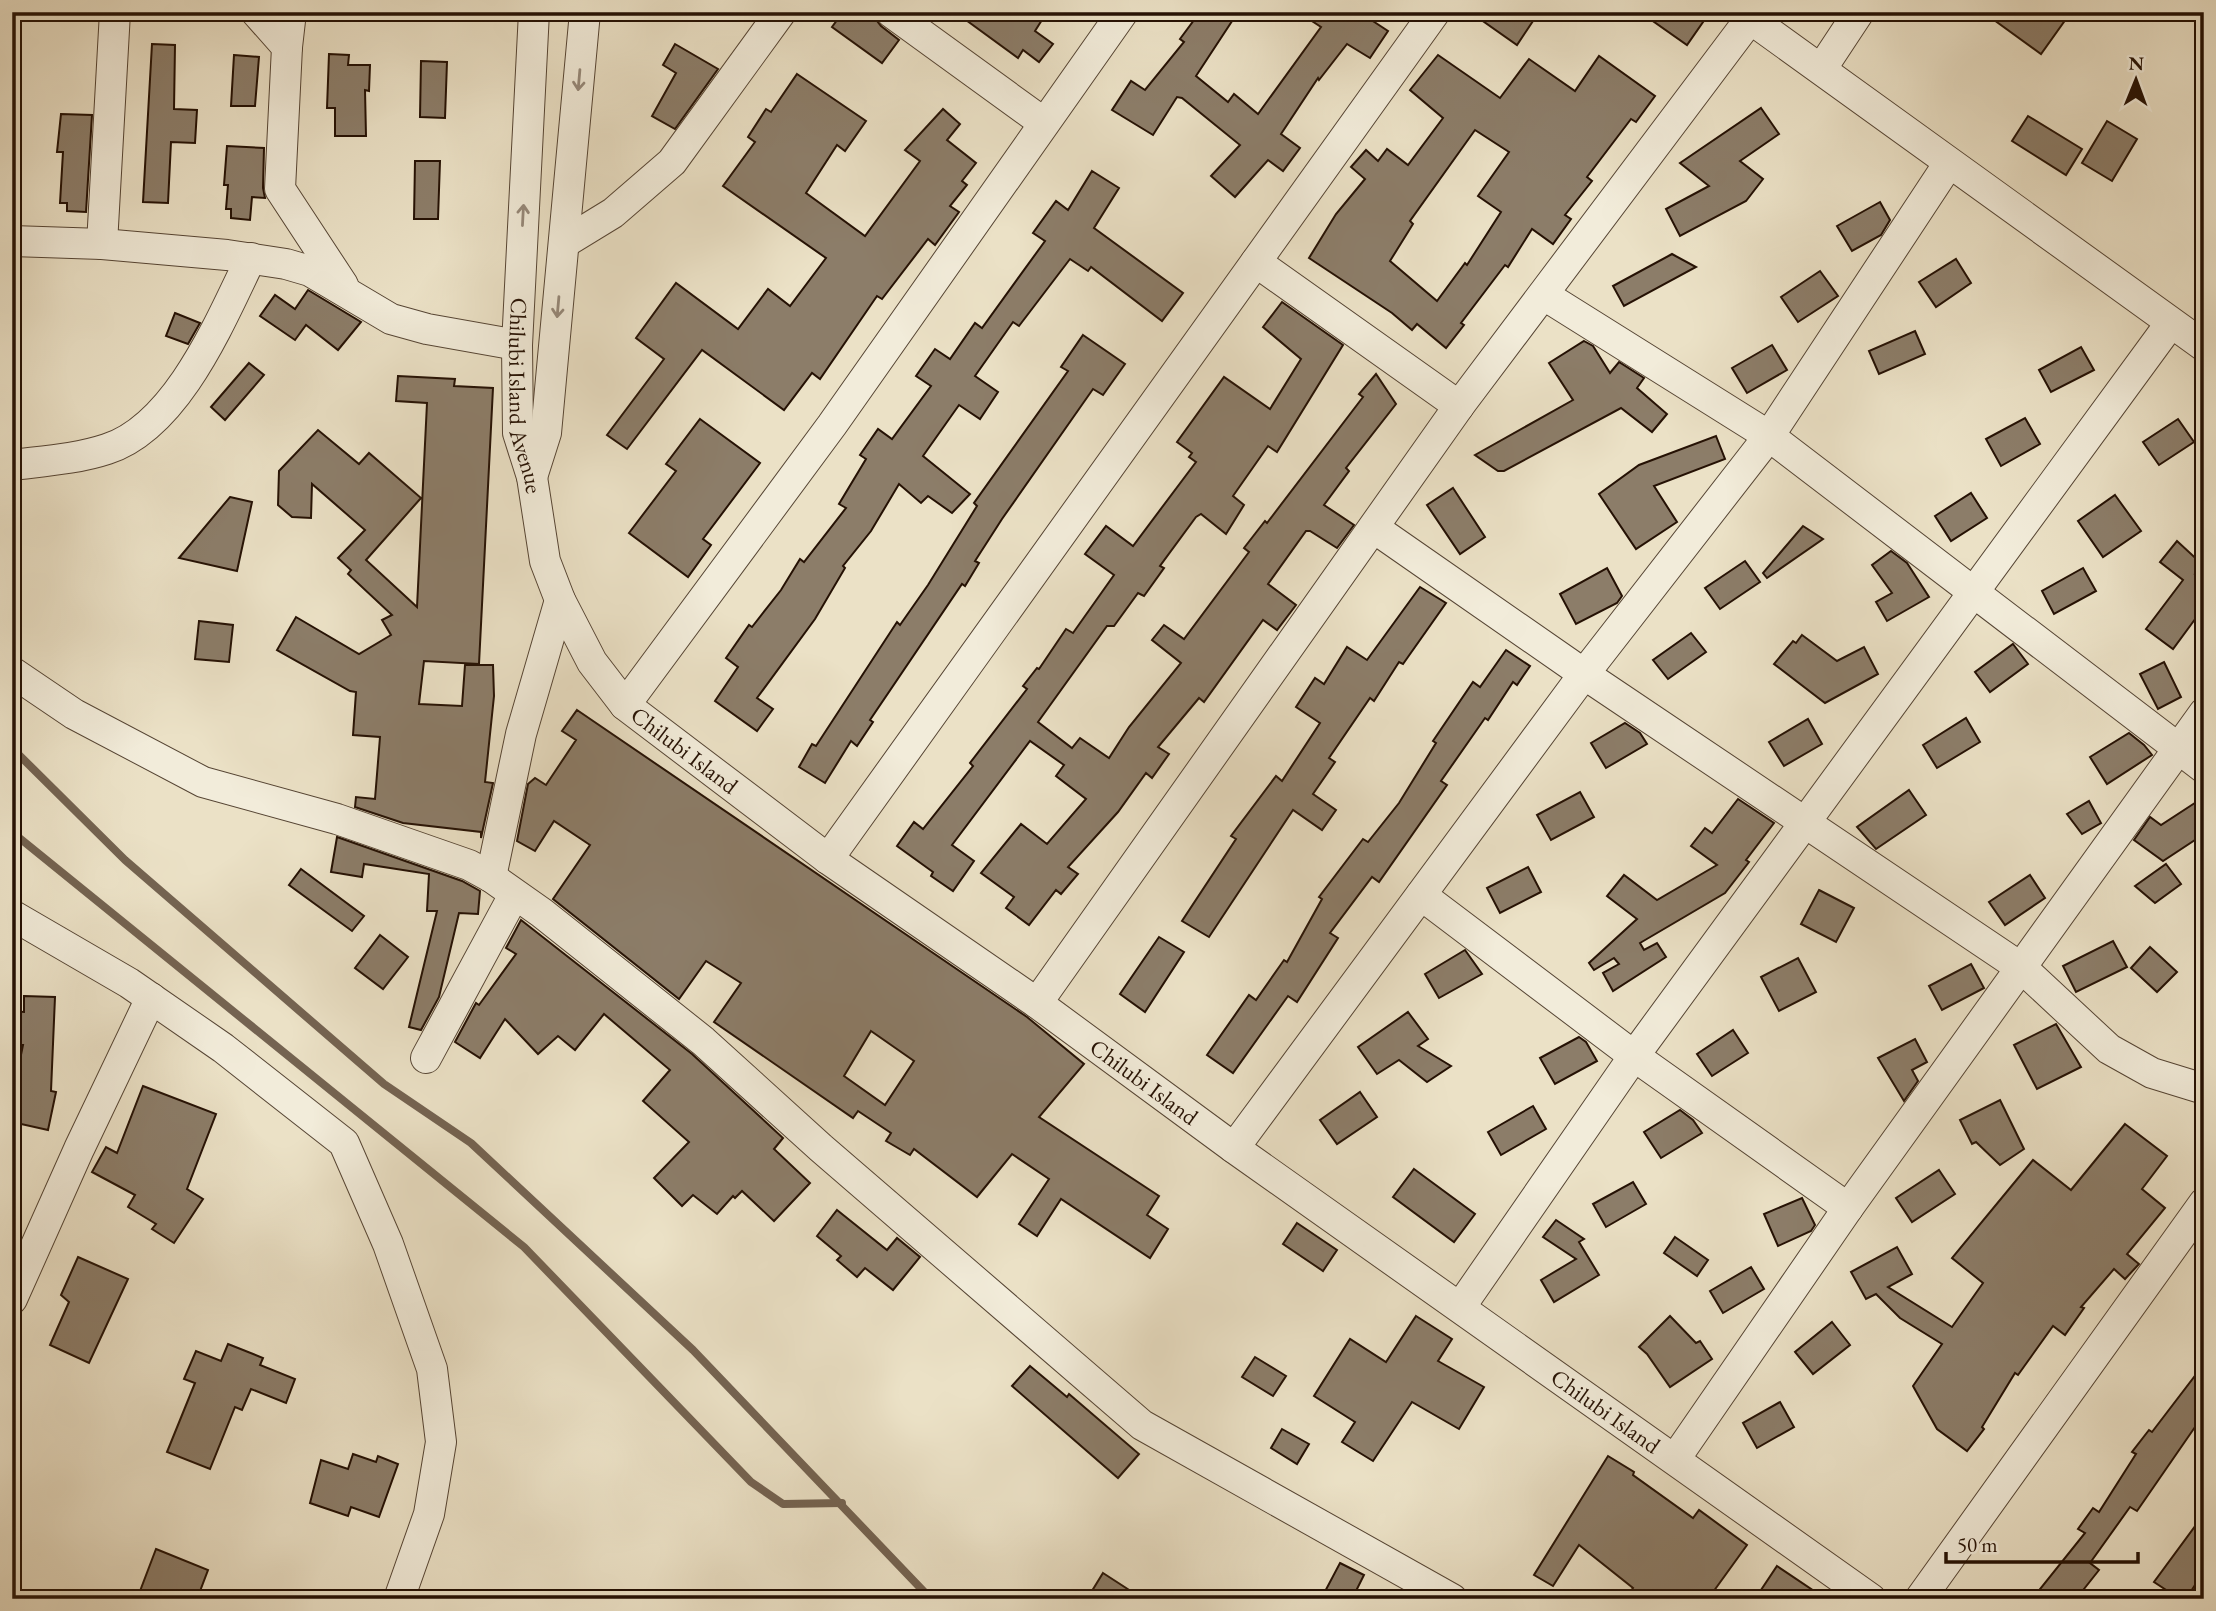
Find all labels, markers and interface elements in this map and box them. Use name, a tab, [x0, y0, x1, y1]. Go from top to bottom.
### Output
north arrow	[2100, 46, 2170, 116]
text: N	[2128, 51, 2145, 76]
one-way arrow	[572, 68, 585, 91]
one-way arrow	[517, 205, 530, 227]
one-way arrow	[551, 295, 564, 318]
street label: Chilubi Island Avenue	[502, 297, 549, 496]
street label: Chilubi Island	[625, 700, 745, 801]
street label: Chilubi Island	[1084, 1032, 1205, 1132]
street label: Chilubi Island	[1545, 1362, 1667, 1460]
scale bar	[1946, 1520, 2139, 1564]
text: 50 m	[1957, 1531, 1998, 1558]

